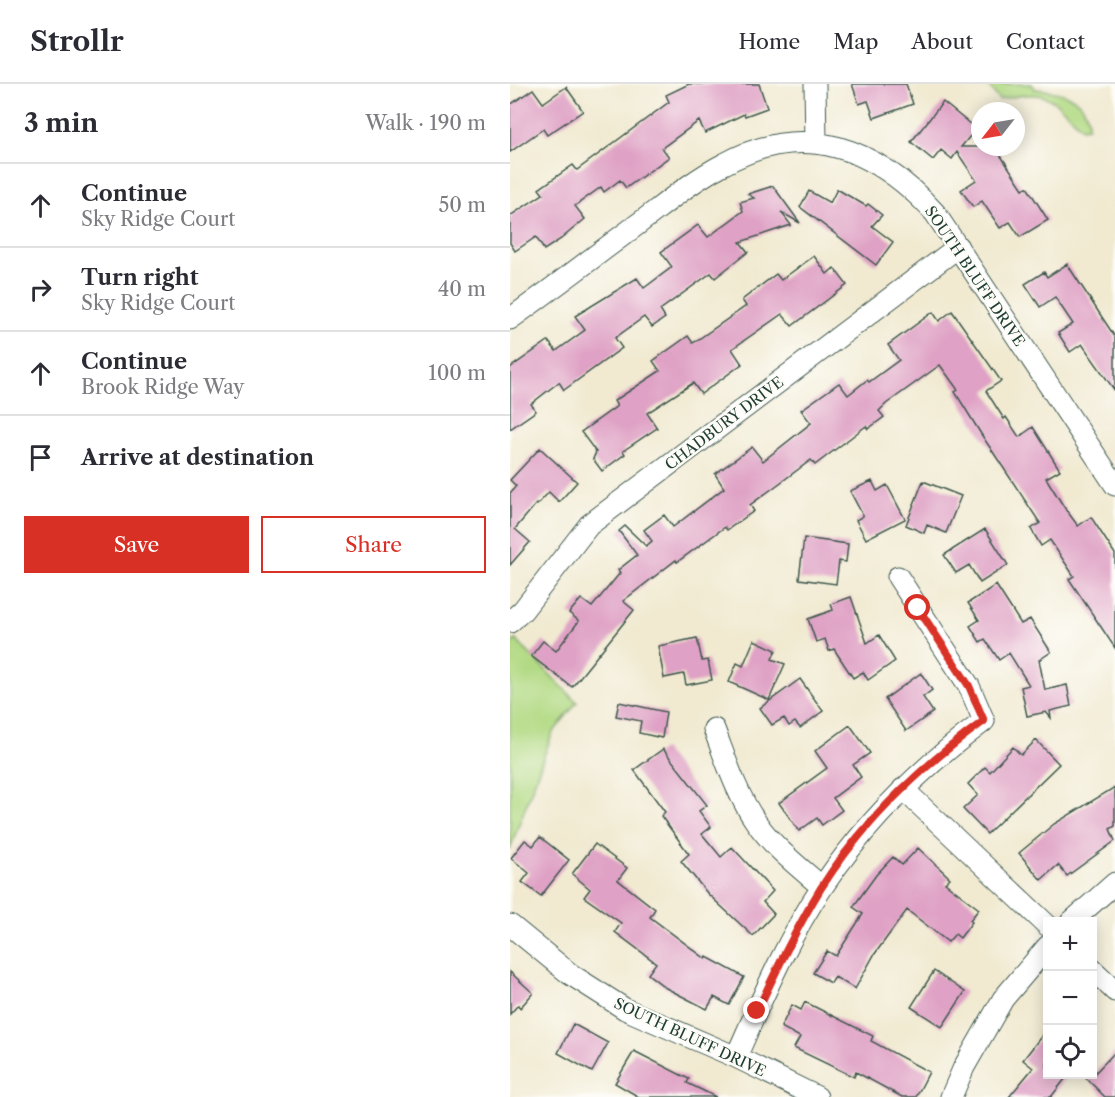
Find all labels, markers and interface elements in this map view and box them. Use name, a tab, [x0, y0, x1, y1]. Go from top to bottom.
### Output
text: Strollr	[30, 24, 124, 58]
text: Home	[739, 29, 800, 54]
text: Map	[833, 29, 878, 54]
text: About	[911, 29, 973, 54]
text: Contact	[1006, 29, 1085, 54]
north arrow	[971, 102, 1025, 156]
text: 3 min	[24, 107, 98, 139]
text: Walk · 190 m	[365, 111, 486, 135]
text: Continue	[81, 180, 187, 207]
icon: ahead	[24, 189, 57, 222]
text: 50 m	[439, 193, 486, 217]
street label: SOUTH BLUFF DRIVE	[921, 202, 1029, 350]
text: Sky Ridge Court	[81, 207, 235, 231]
text: Turn right	[81, 264, 199, 291]
icon: right	[24, 273, 57, 306]
text: 40 m	[438, 277, 486, 301]
text: Sky Ridge Court	[81, 291, 235, 315]
text: Continue	[81, 348, 187, 375]
icon: ahead	[24, 357, 57, 390]
text: 100 m	[428, 361, 486, 385]
street label: CHADBURY DRIVE	[661, 372, 787, 474]
text: Brook Ridge Way	[81, 375, 245, 399]
icon: arrive	[24, 441, 57, 474]
text: Arrive at destination	[81, 444, 314, 471]
button: Save	[24, 516, 249, 573]
button: Share	[261, 516, 486, 573]
route start	[904, 594, 930, 620]
map controls	[1043, 917, 1097, 1079]
button: +	[1043, 917, 1097, 971]
button: −	[1043, 971, 1097, 1025]
street label: SOUTH BLUFF DRIVE	[611, 993, 769, 1081]
route end	[743, 997, 769, 1023]
button: locate	[1043, 1025, 1097, 1079]

